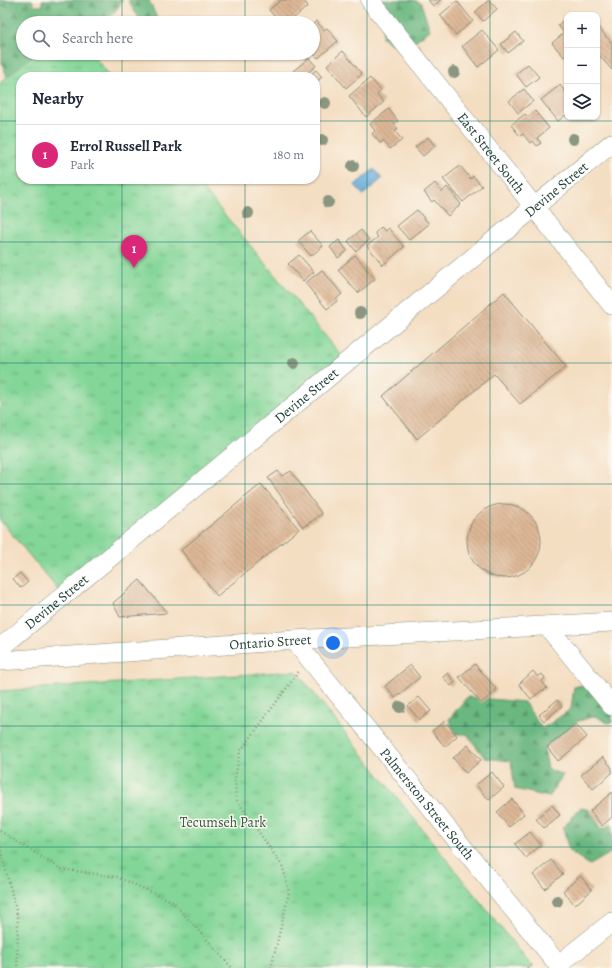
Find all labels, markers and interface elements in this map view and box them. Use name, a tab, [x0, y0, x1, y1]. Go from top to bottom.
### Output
map controls	[564, 12, 600, 120]
button: +	[564, 12, 600, 48]
search box	[16, 16, 320, 60]
icon: search	[30, 27, 52, 49]
text: Search here	[62, 28, 133, 48]
button: −	[564, 48, 600, 84]
button: layers	[564, 84, 600, 120]
text: Nearby	[32, 87, 83, 110]
street label: East Street South	[453, 108, 530, 198]
text: Errol Russell Park	[70, 136, 182, 156]
text: 1	[43, 146, 47, 163]
text: 180 m	[273, 146, 304, 163]
text: Park	[70, 156, 94, 173]
street label: Devine Street	[520, 157, 592, 221]
pin: 1	[121, 235, 147, 268]
street label: Devine Street	[270, 363, 342, 427]
street label: Devine Street	[20, 569, 93, 634]
street label: Ontario Street	[229, 630, 312, 654]
your location	[323, 633, 343, 653]
street label: Palmerston Street South	[376, 744, 479, 864]
park label: Tecumseh Park	[180, 813, 266, 832]

